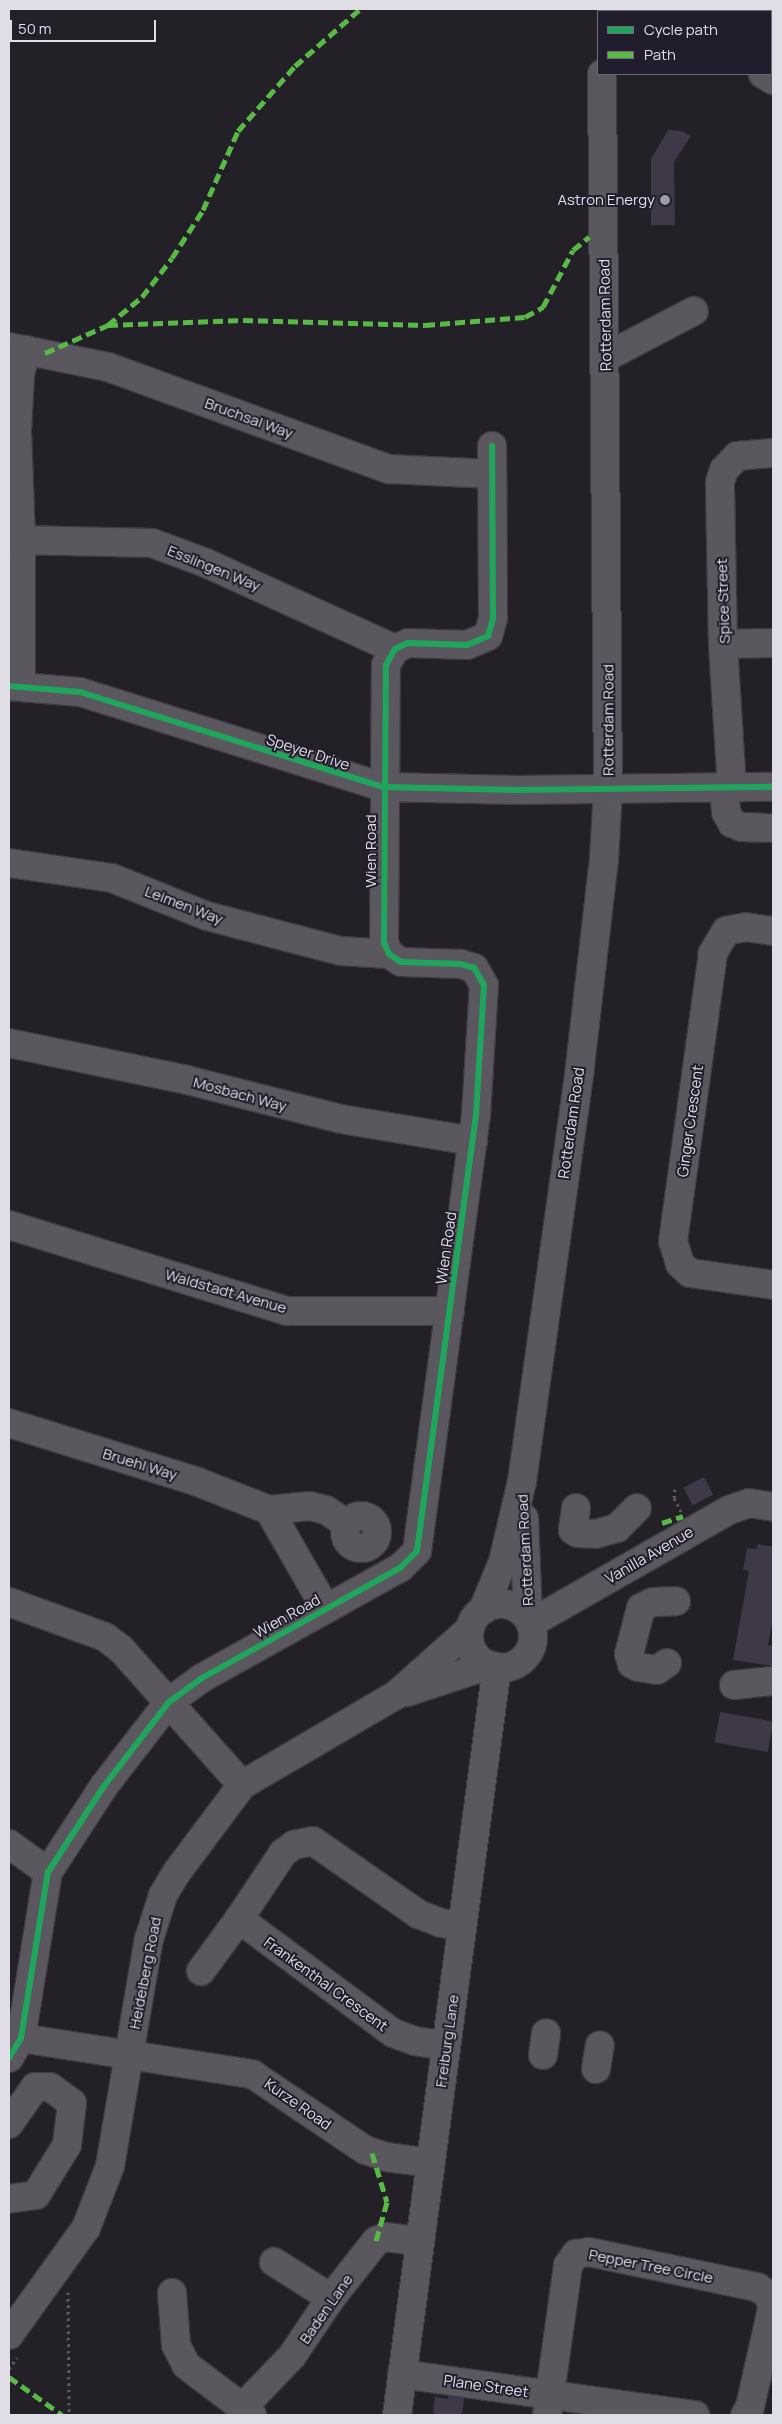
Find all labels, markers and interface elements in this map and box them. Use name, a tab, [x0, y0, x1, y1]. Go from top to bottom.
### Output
scale bar	[12, 10, 159, 42]
legend	[597, 10, 772, 75]
text: 50 m	[18, 18, 52, 39]
text: Cycle path	[644, 19, 718, 40]
text: Path	[644, 44, 676, 65]
place label: Astron Energy	[557, 191, 655, 209]
marker: Astron Energy	[659, 194, 671, 206]
street label: Rotterdam Road	[595, 259, 615, 371]
street label: Bruchsal Way	[202, 394, 296, 442]
street label: Esslingen Way	[165, 541, 263, 595]
street label: Spice Street	[713, 558, 733, 644]
street label: Rotterdam Road	[599, 664, 617, 776]
street label: Speyer Drive	[264, 730, 352, 774]
street label: Wien Road	[362, 814, 380, 888]
street label: Leimen Way	[142, 882, 226, 928]
street label: Ginger Crescent	[673, 1064, 707, 1178]
street label: Rotterdam Road	[554, 1066, 588, 1180]
street label: Mosbach Way	[191, 1073, 289, 1115]
street label: Wien Road	[432, 1210, 460, 1286]
street label: Waldstadt Avenue	[163, 1265, 289, 1317]
street label: Bruehl Way	[101, 1444, 179, 1484]
street label: Rotterdam Road	[513, 1494, 537, 1606]
street label: Vanilla Avenue	[602, 1523, 696, 1587]
street label: Wien Road	[251, 1590, 323, 1642]
street label: Heidelberg Road	[125, 1915, 165, 2031]
street label: Frankenthal Crescent	[261, 1933, 391, 2035]
street label: Freiburg Lane	[432, 1993, 462, 2089]
street label: Kurze Road	[261, 2074, 335, 2134]
street label: Pepper Tree Circle	[587, 2245, 715, 2287]
street label: Baden Lane	[296, 2271, 356, 2347]
street label: Plane Street	[442, 2371, 530, 2401]

